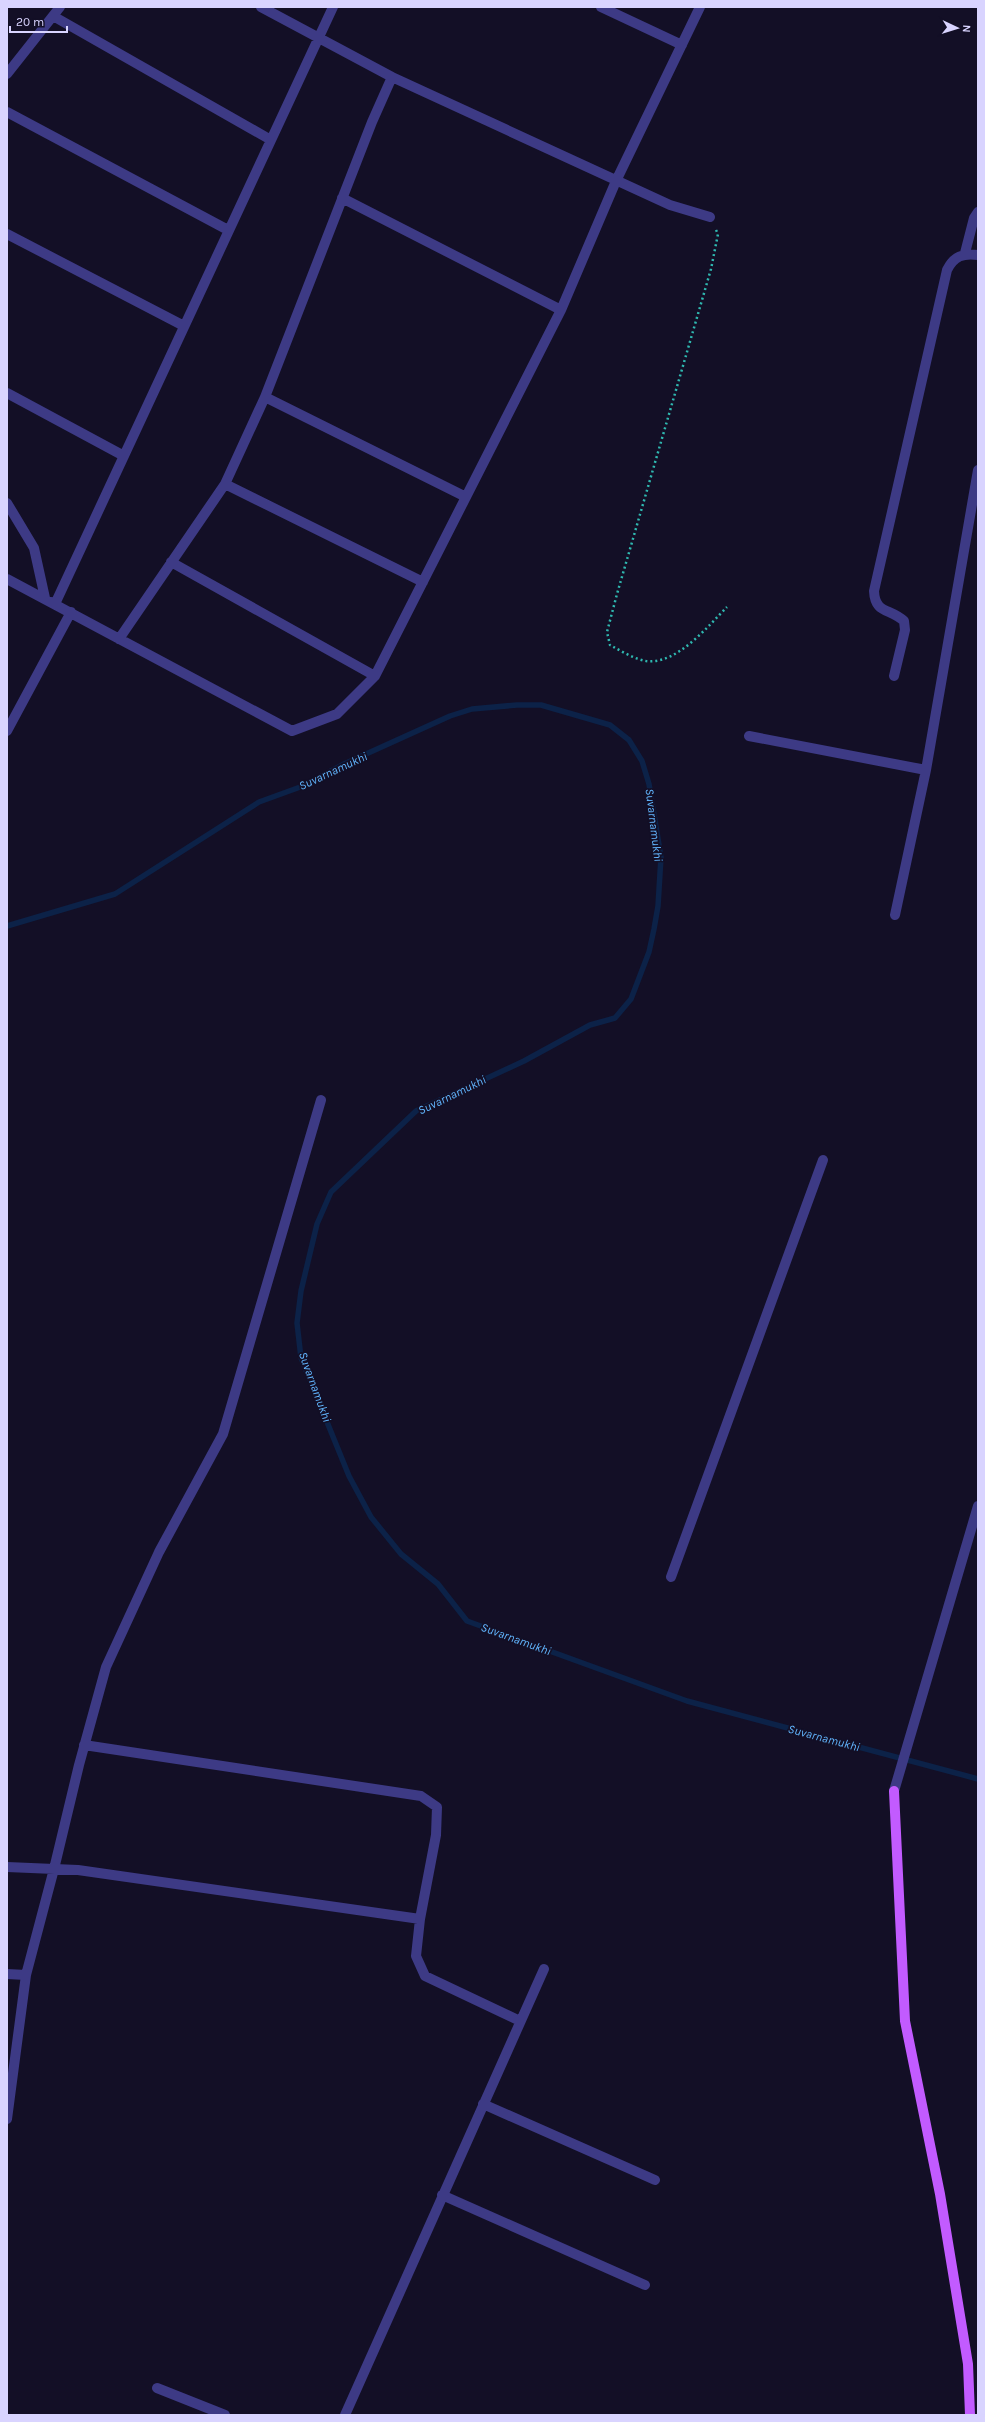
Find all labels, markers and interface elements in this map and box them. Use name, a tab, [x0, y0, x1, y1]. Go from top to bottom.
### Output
scale bar	[10, 8, 67, 34]
north arrow	[937, 8, 977, 48]
text: 20 m	[16, 15, 44, 29]
text: N	[960, 24, 973, 33]
water label: Suvarnamukhi	[297, 749, 369, 793]
water label: Suvarnamukhi	[643, 788, 665, 862]
water label: Suvarnamukhi	[416, 1073, 488, 1117]
water label: Suvarnamukhi	[296, 1350, 334, 1424]
water label: Suvarnamukhi	[479, 1620, 553, 1658]
water label: Suvarnamukhi	[787, 1722, 861, 1754]

